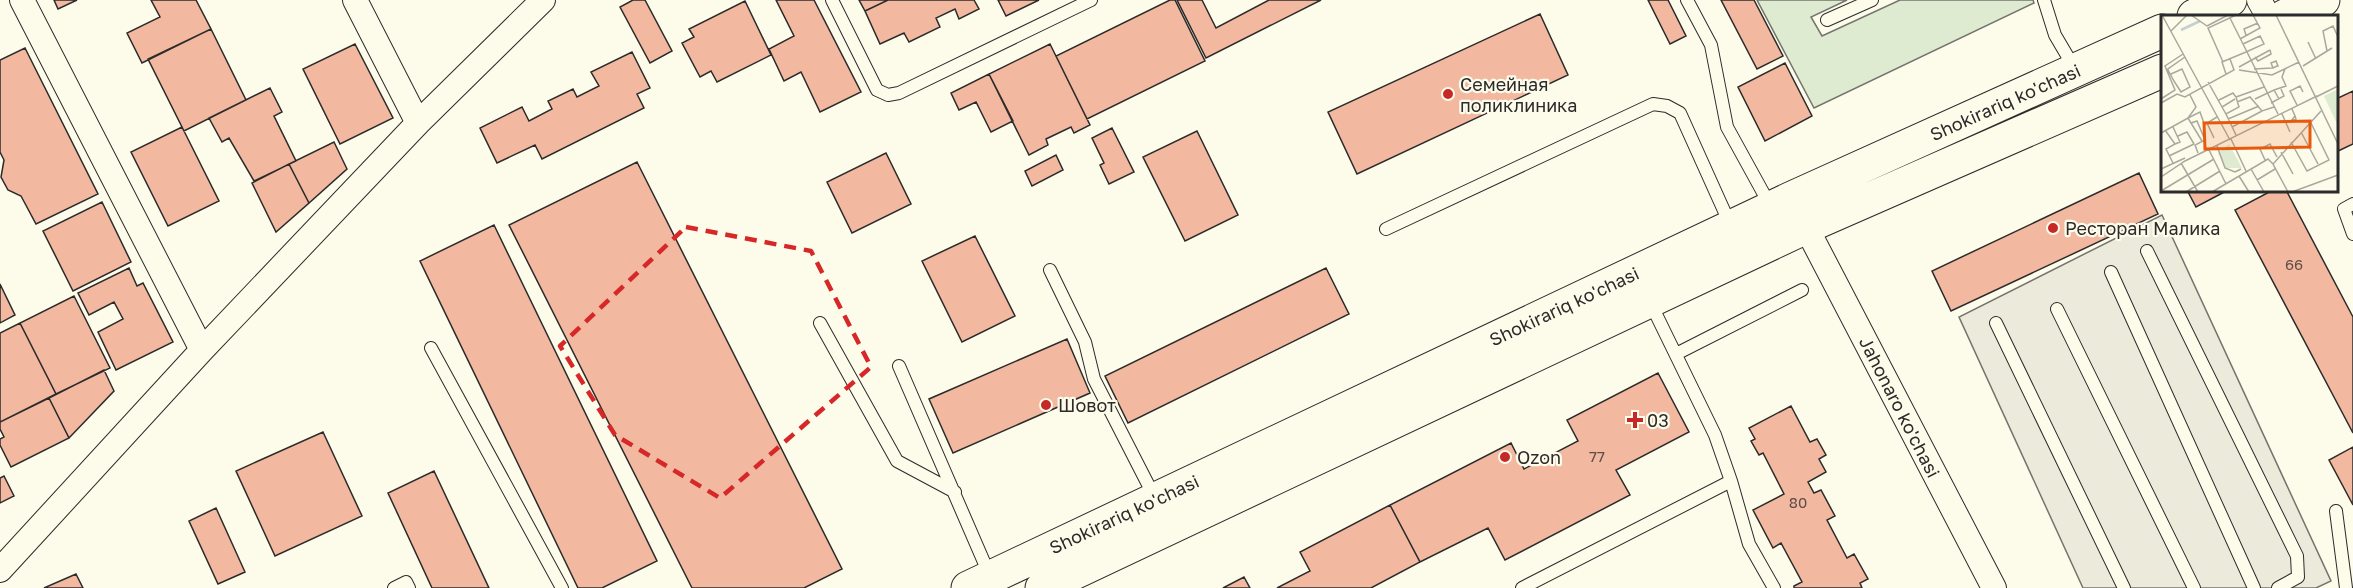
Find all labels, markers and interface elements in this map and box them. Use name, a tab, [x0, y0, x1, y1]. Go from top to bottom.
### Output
inset map	[2161, 15, 2338, 192]
street label: Shokirariq ko'chasi	[1926, 59, 2084, 145]
place label: Семейная поликлиника	[1460, 73, 1577, 116]
marker: Семейная поликлиника	[1441, 87, 1455, 101]
place label: Ресторан Малика	[2065, 217, 2221, 239]
marker: Ресторан Малика	[2046, 221, 2060, 235]
house number: 66	[2285, 255, 2303, 273]
street label: Shokirariq ko'chasi	[1486, 262, 1642, 350]
street label: Jahonaro ko'chasi	[1855, 333, 1945, 481]
place label: Шовот	[1058, 394, 1116, 416]
marker: Шовот	[1039, 398, 1053, 412]
place label: 03	[1647, 409, 1669, 431]
marker: 03	[1628, 413, 1642, 427]
place label: Ozon	[1517, 446, 1561, 468]
house number: 77	[1589, 447, 1605, 465]
marker: Ozon	[1498, 450, 1512, 464]
street label: Shokirariq ko'chasi	[1046, 470, 1202, 558]
house number: 80	[1789, 493, 1807, 511]

